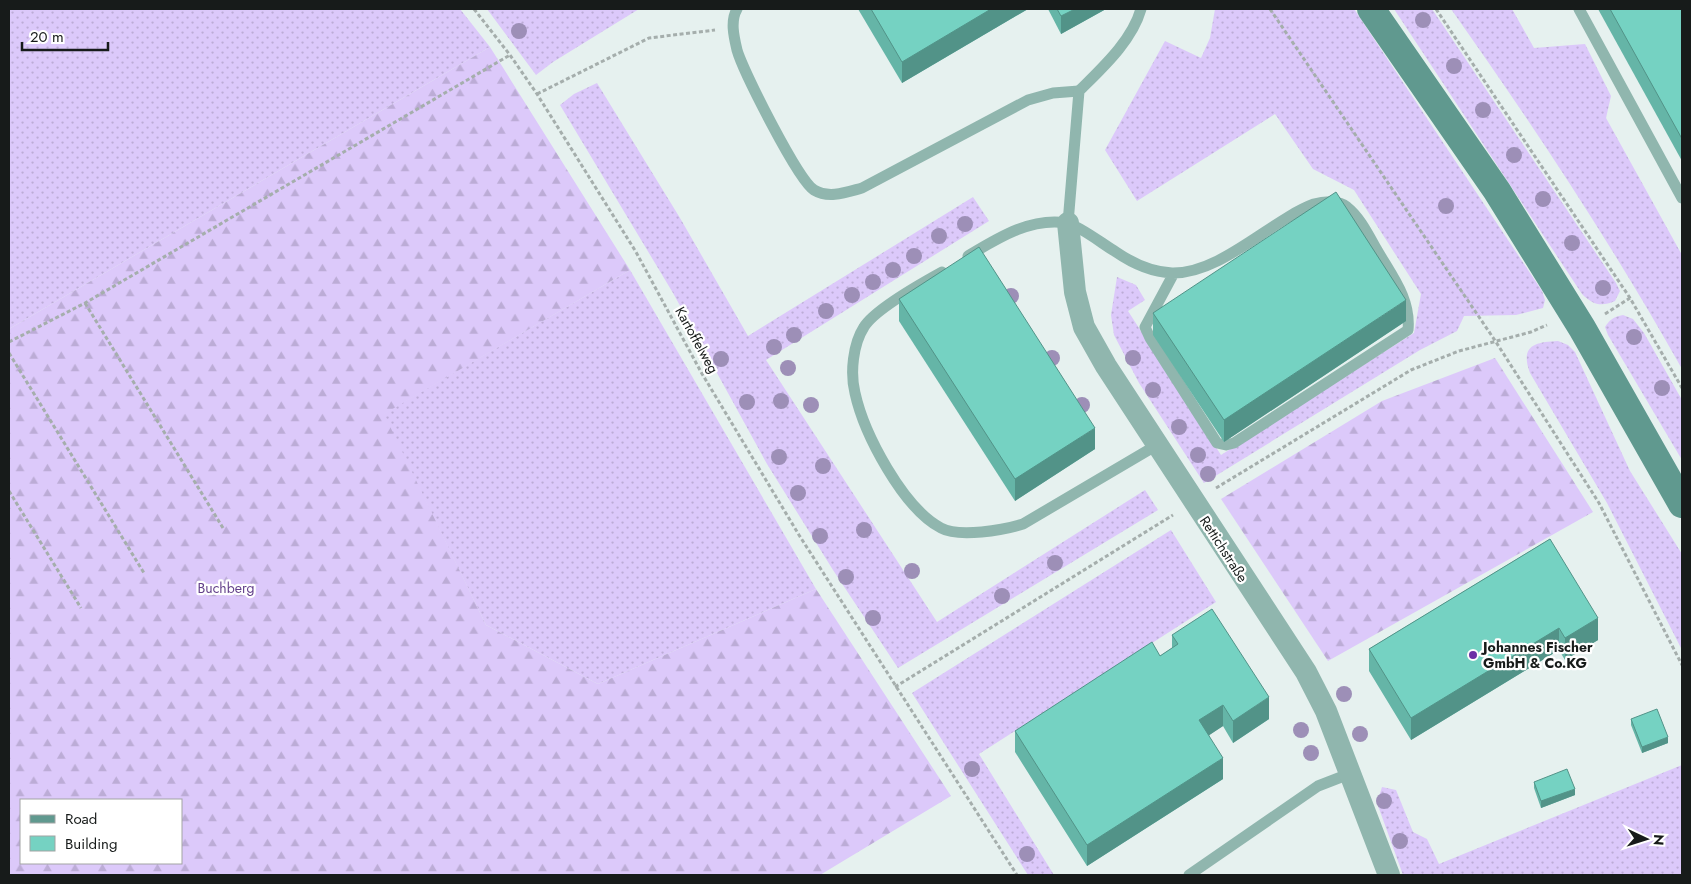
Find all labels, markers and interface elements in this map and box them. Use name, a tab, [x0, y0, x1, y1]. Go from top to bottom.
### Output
scale bar	[22, 20, 109, 52]
text: 20 m	[30, 26, 64, 48]
street label: Kartoffelweg	[670, 303, 724, 377]
street label: Rettichstraße	[1195, 512, 1253, 586]
park label: Buchberg	[198, 578, 254, 598]
place label: Johannes Fischer GmbH & Co.KG	[1480, 637, 1593, 673]
marker: Johannes Fischer GmbH & Co.KG	[1467, 649, 1479, 661]
legend	[20, 799, 182, 864]
text: Road	[65, 808, 97, 830]
north arrow	[1621, 814, 1671, 864]
text: Building	[65, 833, 117, 855]
text: N	[1649, 834, 1669, 846]

